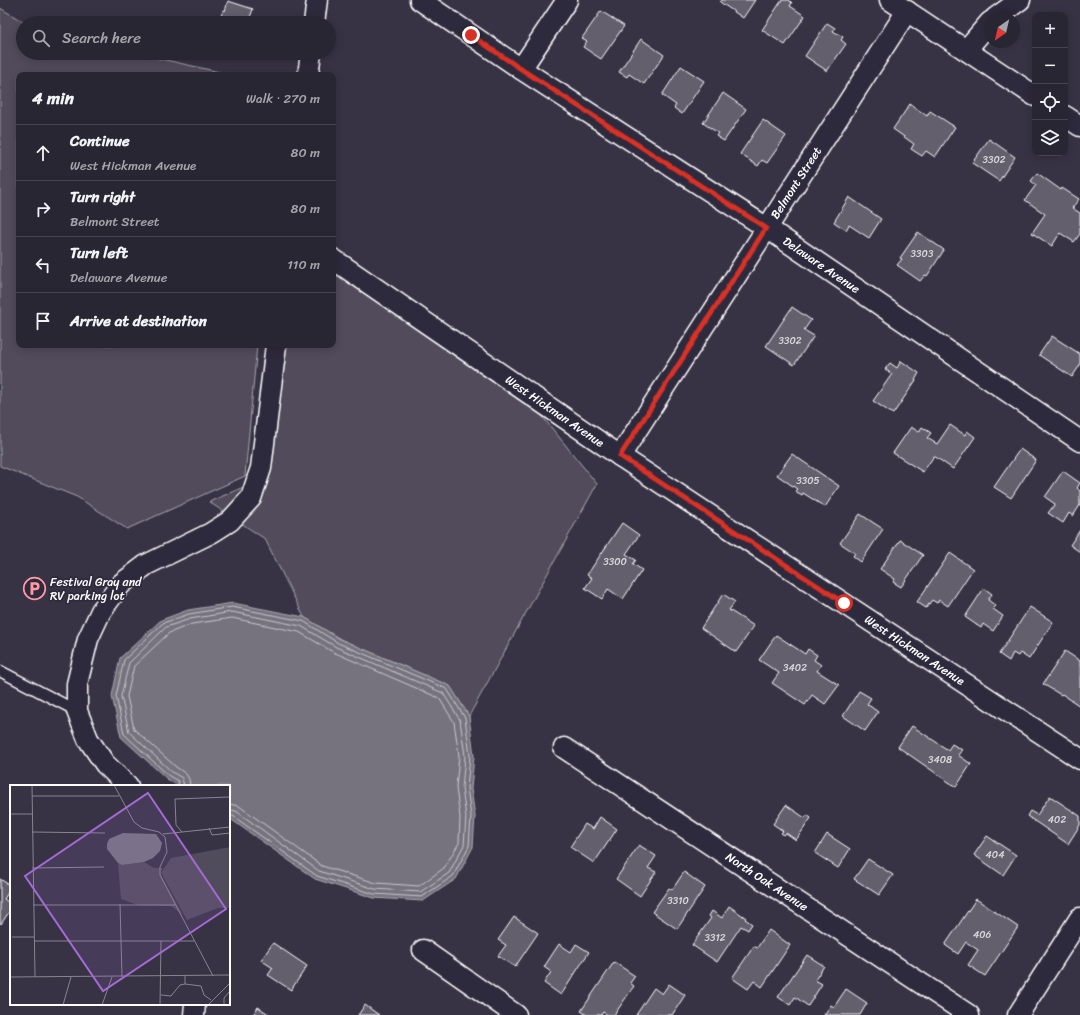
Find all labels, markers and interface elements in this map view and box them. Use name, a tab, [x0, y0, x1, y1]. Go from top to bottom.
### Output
north arrow	[984, 12, 1020, 48]
map controls	[1032, 12, 1068, 156]
button: +	[1032, 12, 1068, 48]
search box	[16, 16, 336, 60]
text: Search here	[62, 25, 141, 51]
route end	[462, 26, 480, 44]
icon: search	[30, 27, 52, 49]
button: −	[1032, 48, 1068, 84]
text: 4 min	[32, 83, 74, 113]
button: locate	[1032, 84, 1068, 120]
text: Walk · 270 m	[246, 87, 320, 110]
button: layers	[1032, 120, 1068, 156]
text: Continue	[70, 128, 130, 154]
text: 80 m	[291, 141, 320, 164]
icon: ahead	[32, 142, 54, 164]
street label: Belmont Street	[764, 142, 828, 224]
house number: 3302	[982, 151, 1006, 169]
text: West Hickman Avenue	[70, 154, 196, 177]
text: Turn right	[70, 184, 135, 210]
text: 80 m	[291, 197, 320, 220]
icon: right	[32, 198, 54, 220]
text: Belmont Street	[70, 210, 160, 233]
street label: Delaware Avenue	[778, 231, 865, 299]
text: Turn left	[70, 240, 128, 266]
house number: 3303	[911, 245, 934, 263]
text: 110 m	[287, 253, 320, 276]
icon: left	[32, 254, 54, 276]
text: Delaware Avenue	[70, 266, 168, 289]
text: Arrive at destination	[70, 308, 207, 334]
icon: arrive	[32, 310, 54, 332]
house number: 3302	[778, 332, 802, 350]
street label: West Hickman Avenue	[500, 369, 609, 453]
house number: 3305	[796, 472, 820, 490]
house number: 3300	[603, 553, 627, 571]
place label: Festival Gray and RV parking lot	[50, 571, 142, 607]
parking icon: Festival Gray and RV parking lot	[22, 576, 48, 602]
route start	[835, 594, 853, 612]
street label: West Hickman Avenue	[860, 609, 970, 692]
house number: 3402	[783, 659, 807, 677]
house number: 3408	[928, 751, 952, 769]
inset map	[10, 785, 230, 1005]
house number: 402	[1048, 811, 1066, 829]
street label: North Oak Avenue	[721, 846, 813, 917]
house number: 404	[986, 846, 1004, 864]
house number: 3310	[667, 892, 689, 910]
house number: 406	[973, 926, 991, 944]
house number: 3312	[704, 929, 726, 947]

